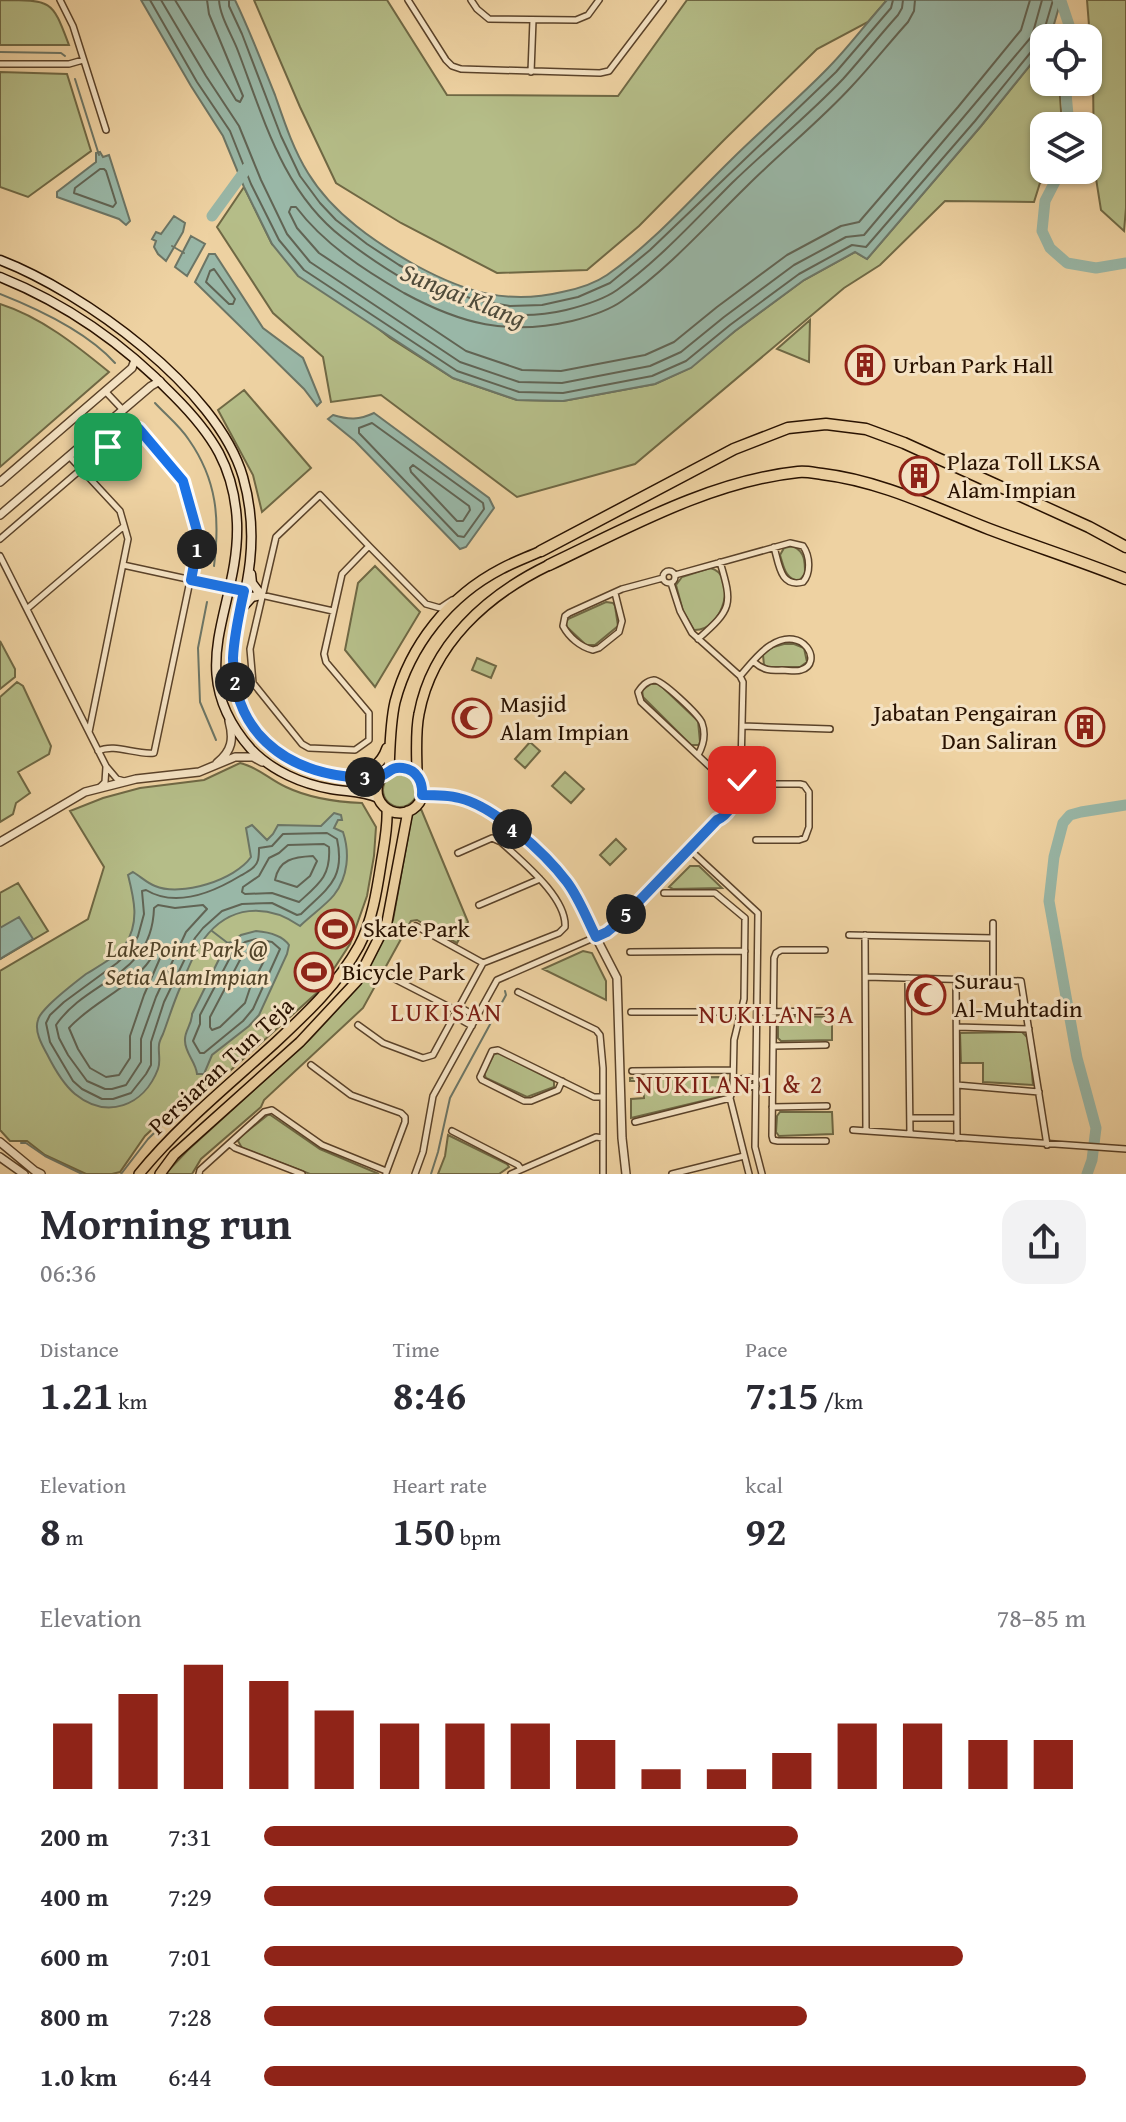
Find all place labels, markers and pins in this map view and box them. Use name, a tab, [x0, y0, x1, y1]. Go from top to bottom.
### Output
building icon: Urban Park Hall	[844, 344, 886, 386]
place label: Urban Park Hall	[893, 347, 1054, 382]
pin	[74, 413, 142, 481]
place label: Plaza Toll LKSA Alam Impian	[947, 444, 1101, 507]
building icon: Plaza Toll LKSA Alam Impian	[898, 455, 940, 497]
pin: 1	[177, 529, 217, 569]
pin: 2	[215, 662, 255, 702]
place label: Masjid Alam Impian	[500, 686, 630, 749]
place label: Jabatan Pengairan Dan Saliran	[871, 695, 1058, 758]
mosque icon: Masjid Alam Impian	[451, 697, 493, 739]
building icon: Jabatan Pengairan Dan Saliran	[1064, 706, 1106, 748]
pin	[708, 746, 776, 814]
pin: 3	[345, 757, 385, 797]
pin: 4	[492, 809, 532, 849]
pin: 5	[606, 894, 646, 934]
sports icon: Skate Park	[314, 908, 356, 950]
place label: Skate Park	[363, 911, 470, 946]
sports icon: Bicycle Park	[293, 951, 335, 993]
place label: Bicycle Park	[342, 954, 466, 989]
place label: Surau Al-Muhtadin	[954, 963, 1083, 1026]
mosque icon: Surau Al-Muhtadin	[905, 974, 947, 1016]

